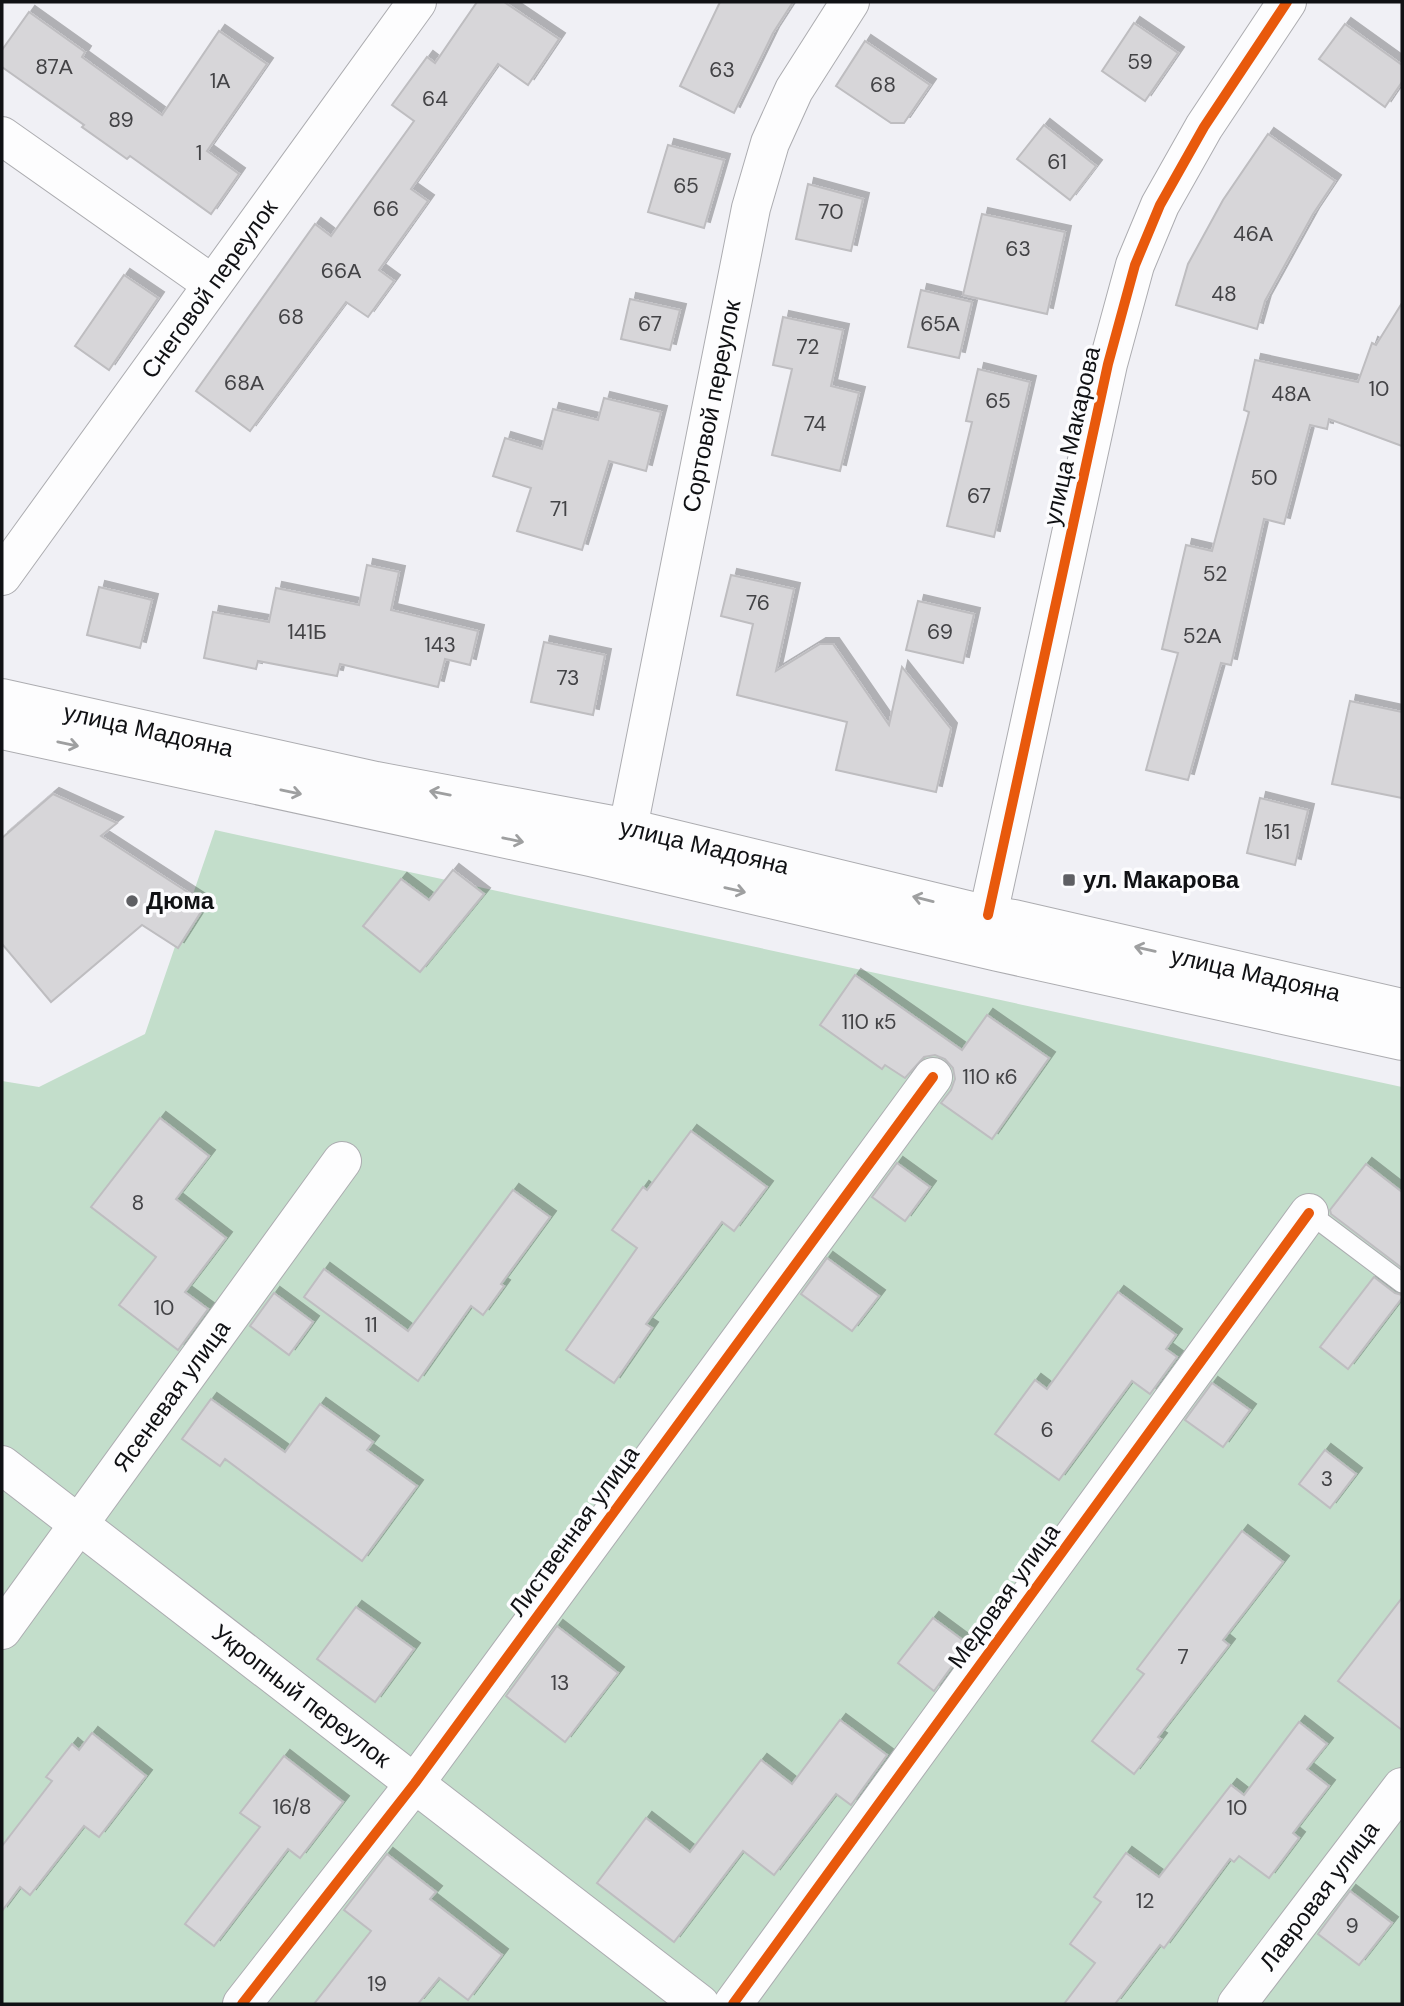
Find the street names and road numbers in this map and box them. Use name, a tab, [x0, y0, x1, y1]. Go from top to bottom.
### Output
street label: Снеговой переулок	[134, 193, 284, 384]
street label: Сортовой переулок	[675, 297, 747, 515]
street label: улица Макарова	[1036, 343, 1107, 528]
street label: улица Мадояна	[61, 696, 237, 764]
street label: улица Мадояна	[617, 811, 793, 882]
street label: улица Мадояна	[1168, 939, 1344, 1009]
street label: Ясеневая улица	[106, 1313, 237, 1478]
street label: Лиственная улица	[501, 1439, 646, 1622]
street label: Медовая улица	[941, 1517, 1067, 1674]
street label: Укропный переулок	[206, 1617, 397, 1775]
street label: Лавровая улица	[1252, 1814, 1386, 1976]

